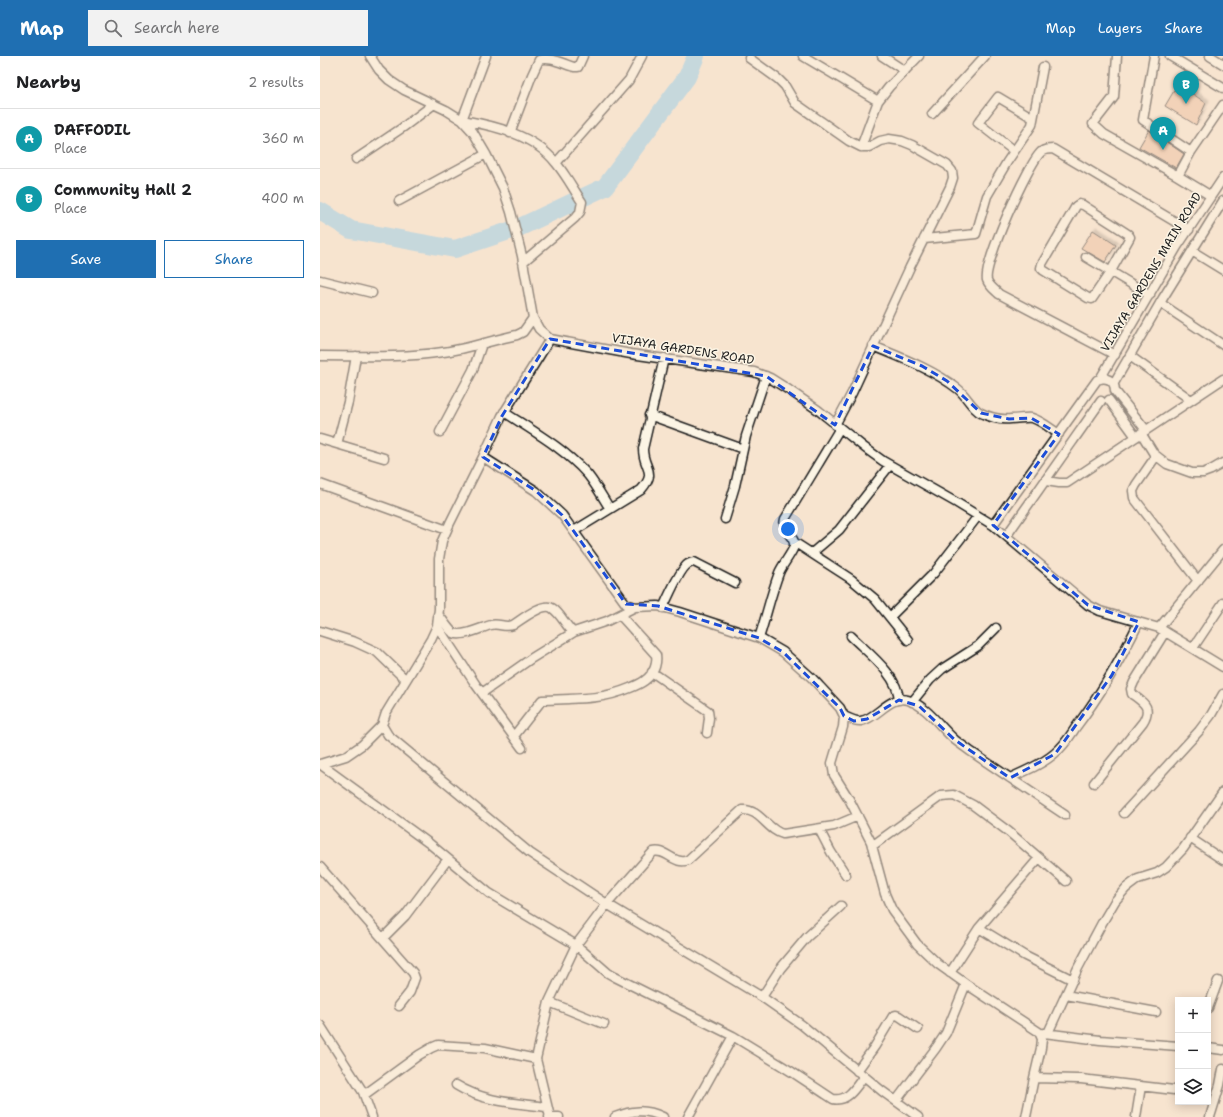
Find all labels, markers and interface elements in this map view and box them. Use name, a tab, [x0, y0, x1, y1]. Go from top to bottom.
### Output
search box	[88, 10, 368, 46]
text: Map	[20, 16, 64, 41]
icon: search	[102, 17, 124, 39]
text: Search here	[134, 18, 220, 38]
text: Map	[1046, 19, 1076, 37]
text: Layers	[1098, 19, 1142, 37]
text: Share	[1164, 19, 1203, 37]
text: Nearby	[16, 71, 81, 93]
pin: B	[1173, 71, 1199, 104]
text: 2 results	[248, 74, 304, 91]
pin: A	[1150, 117, 1176, 150]
text: DAFFODIL	[54, 120, 131, 140]
text: A	[24, 130, 34, 147]
text: 360 m	[262, 130, 304, 147]
text: Place	[54, 140, 87, 157]
text: Community Hall 2	[54, 180, 192, 200]
street label: VIJAYA GARDENS MAIN ROAD	[1097, 189, 1205, 355]
text: B	[25, 190, 33, 207]
text: 400 m	[261, 190, 304, 207]
text: Place	[54, 200, 87, 217]
button: Save	[16, 240, 156, 278]
button: Share	[164, 240, 304, 278]
street label: VIJAYA GARDENS ROAD	[611, 330, 755, 368]
your location	[778, 519, 798, 539]
map controls	[1175, 997, 1211, 1105]
button: +	[1175, 997, 1211, 1033]
button: −	[1175, 1033, 1211, 1069]
button: layers	[1175, 1069, 1211, 1105]

